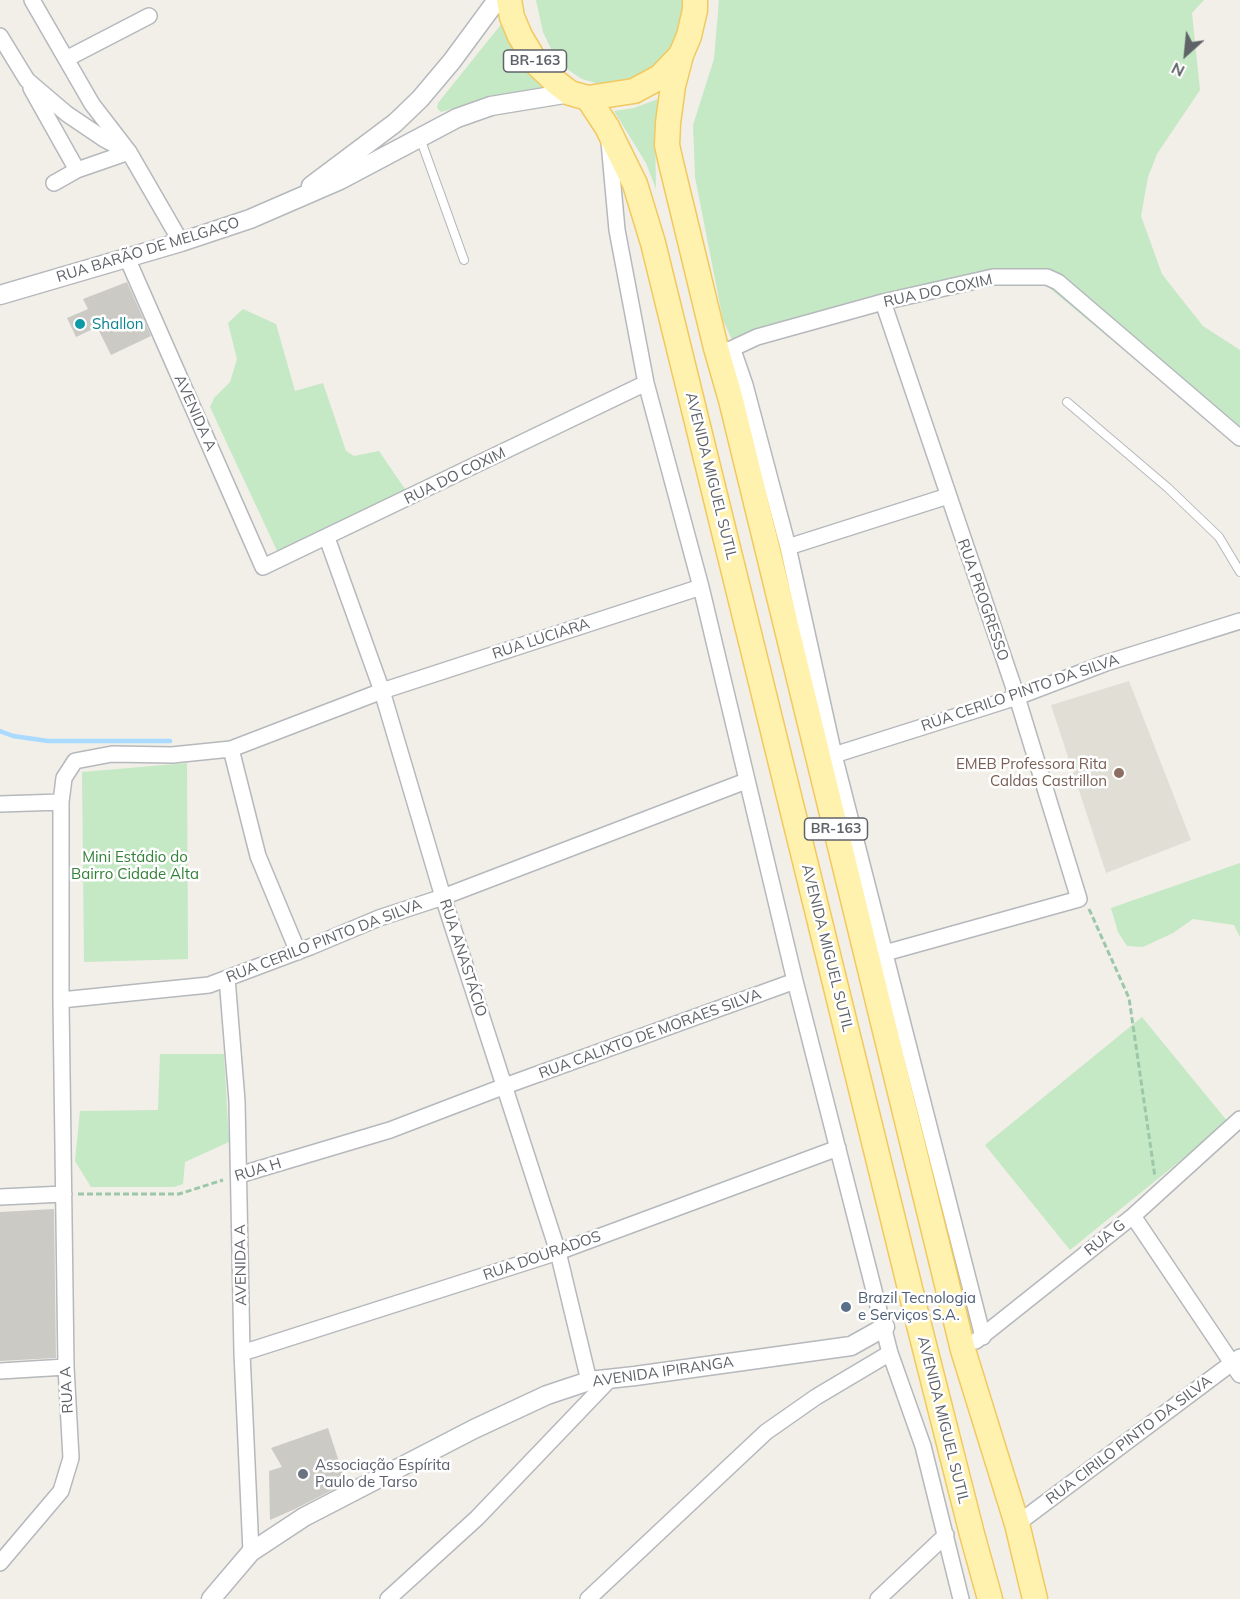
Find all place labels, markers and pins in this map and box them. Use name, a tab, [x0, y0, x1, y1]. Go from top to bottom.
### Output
place label: Shallon	[92, 315, 144, 333]
marker: Shallon	[73, 317, 87, 331]
place label: EMEB Professora Rita Caldas Castrillon	[956, 755, 1107, 790]
marker: EMEB Professora Rita Caldas Castrillon	[1112, 766, 1126, 780]
place label: Brazil Tecnologia e Serviços S.A.	[858, 1289, 976, 1324]
marker: Brazil Tecnologia e Serviços S.A.	[839, 1300, 853, 1314]
place label: Associação Espírita Paulo de Tarso	[315, 1456, 450, 1491]
marker: Associação Espírita Paulo de Tarso	[296, 1467, 310, 1481]

